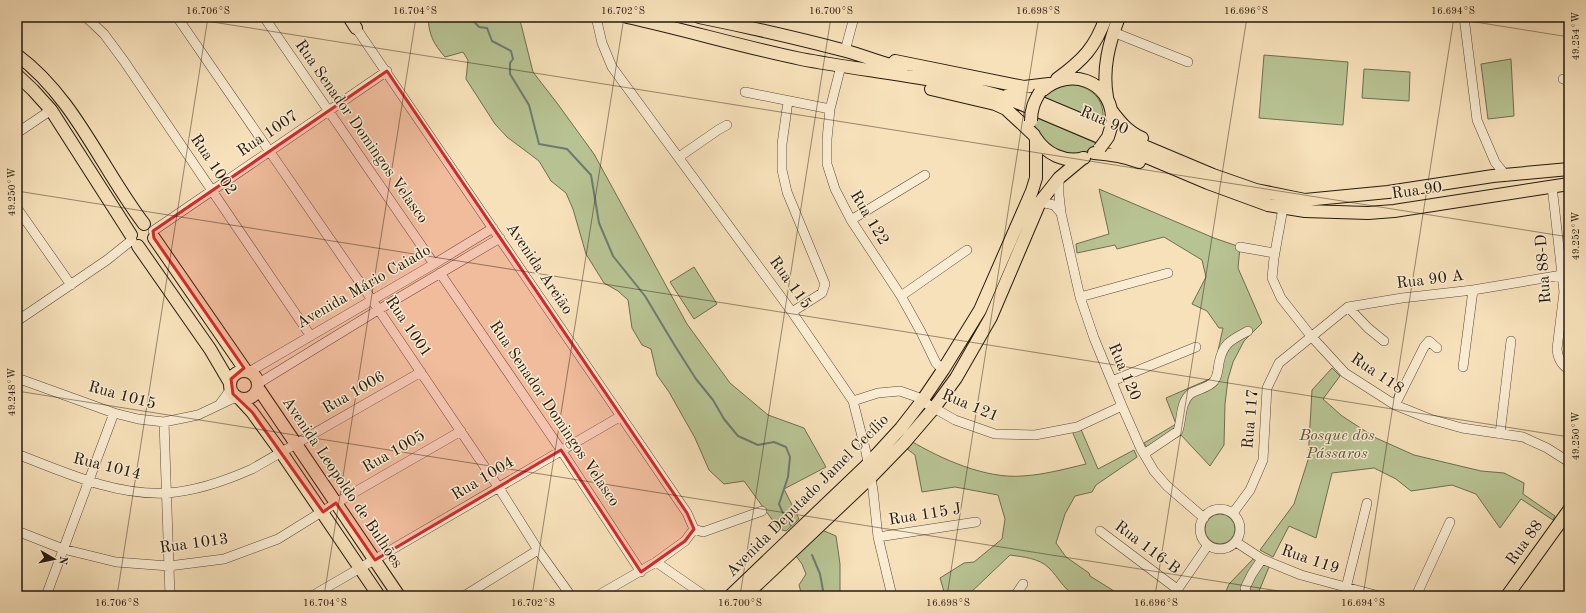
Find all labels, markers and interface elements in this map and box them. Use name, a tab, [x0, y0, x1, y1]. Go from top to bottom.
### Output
text: 16.706°S	[186, 6, 230, 16]
text: 16.704°S	[393, 6, 437, 16]
text: 16.702°S	[601, 6, 645, 16]
text: 16.700°S	[809, 6, 853, 16]
text: 16.698°S	[1016, 6, 1060, 16]
text: 16.696°S	[1224, 6, 1268, 16]
text: 16.694°S	[1431, 6, 1475, 16]
text: 49.254°W	[1571, 12, 1581, 60]
street label: Rua Senador Domingos Velasco	[291, 37, 431, 227]
street label: Rua 90	[1077, 104, 1131, 138]
street label: Rua 1007	[235, 108, 301, 160]
street label: Rua 1002	[187, 132, 239, 198]
text: 49.250°W	[7, 168, 17, 216]
street label: Rua 90	[1391, 180, 1443, 202]
street label: Rua 122	[847, 188, 891, 248]
text: 49.252°W	[1571, 212, 1581, 260]
street label: Avenida Areião	[503, 220, 575, 318]
street label: Rua 88-D	[1534, 234, 1554, 304]
street label: Avenida Mário Caiado	[294, 242, 434, 332]
street label: Rua 115	[766, 254, 814, 312]
street label: Rua 90 A	[1395, 268, 1465, 292]
street label: Rua 1001	[382, 294, 434, 360]
street label: Rua Senador Domingos Velasco	[486, 318, 622, 510]
street label: Rua 120	[1105, 341, 1143, 403]
street label: Rua 118	[1348, 351, 1406, 397]
text: 49.248°W	[7, 368, 17, 416]
street label: Rua 1006	[320, 369, 388, 417]
street label: Rua 1015	[86, 379, 158, 413]
street label: Rua 121	[939, 387, 1001, 425]
street label: Rua 117	[1240, 388, 1262, 450]
street label: Avenida Leopoldo de Bulhões	[279, 395, 405, 571]
street label: Avenida Deputado Jamel Cecílio	[724, 412, 892, 580]
text: 49.250°W	[1571, 412, 1581, 460]
street label: Rua 1005	[360, 428, 428, 476]
park label: Bosque dos Pássaros	[1298, 428, 1375, 462]
street label: Rua 1014	[71, 451, 143, 483]
street label: Rua 1004	[449, 454, 517, 504]
street label: Rua 115 J	[888, 501, 963, 529]
street label: Rua 116-B	[1111, 518, 1183, 578]
street label: Rua 88	[1504, 518, 1546, 568]
street label: Rua 1013	[158, 531, 230, 557]
north arrow	[34, 539, 74, 579]
street label: Rua 119	[1279, 543, 1341, 577]
text: N	[56, 555, 68, 566]
text: 16.706°S	[95, 598, 139, 608]
text: 16.704°S	[303, 598, 347, 608]
text: 16.702°S	[511, 598, 555, 608]
text: 16.700°S	[718, 598, 762, 608]
text: 16.698°S	[926, 598, 970, 608]
text: 16.696°S	[1134, 598, 1178, 608]
text: 16.694°S	[1341, 598, 1385, 608]

